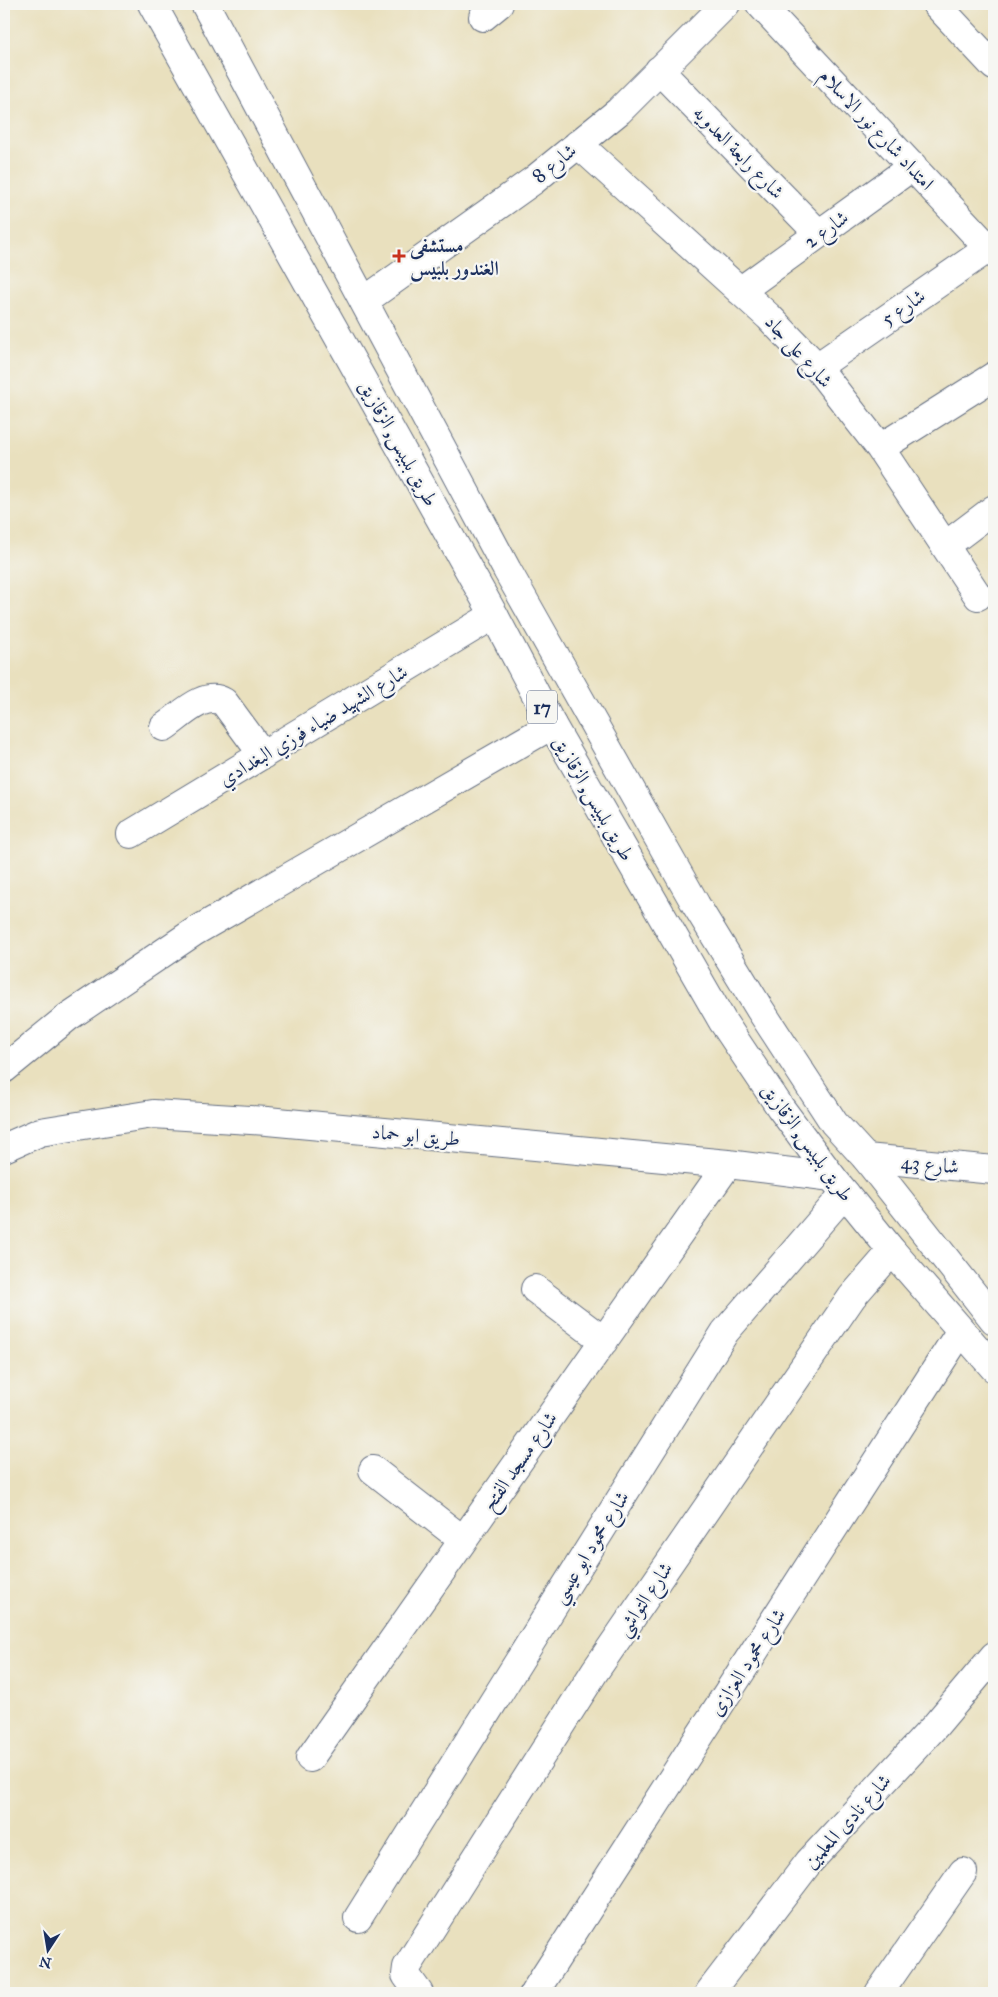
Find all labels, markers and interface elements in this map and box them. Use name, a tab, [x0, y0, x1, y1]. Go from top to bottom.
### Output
street label: امتداد شارع نور الاسلام	[810, 63, 939, 199]
street label: شارع رابعة العدويه	[684, 100, 790, 208]
street label: شارع 8	[527, 138, 585, 193]
street label: شارع 2	[799, 205, 856, 258]
place label: مستشفى الغندور بلبيس	[409, 233, 499, 282]
marker: مستشفى الغندور بلبيس	[392, 249, 406, 263]
street label: شارع 5	[876, 283, 933, 336]
street label: شارع على جاد	[755, 309, 838, 397]
street label: طريق بلبيس, الزقازيق	[353, 376, 444, 511]
street label: شارع الشهيد ضياء فوزي البغدادي	[214, 659, 415, 796]
road number: 17	[527, 690, 557, 724]
street label: طريق بلبيس, الزقازيق	[547, 731, 640, 866]
street label: طريق بلبيس, الزقازيق	[755, 1078, 859, 1207]
street label: طريق ابو حماد	[371, 1119, 461, 1152]
street label: شارع 43	[899, 1150, 960, 1184]
street label: شارع مسجد الفتح	[476, 1407, 567, 1519]
street label: شارع محمود ابو عيسي	[546, 1486, 640, 1611]
street label: شارع التواشي	[610, 1557, 683, 1645]
street label: شارع محمود العزازى	[703, 1604, 796, 1724]
street label: شارع نادى المعلمين	[798, 1769, 900, 1877]
north arrow	[22, 1924, 72, 1974]
text: N	[38, 1953, 53, 1972]

